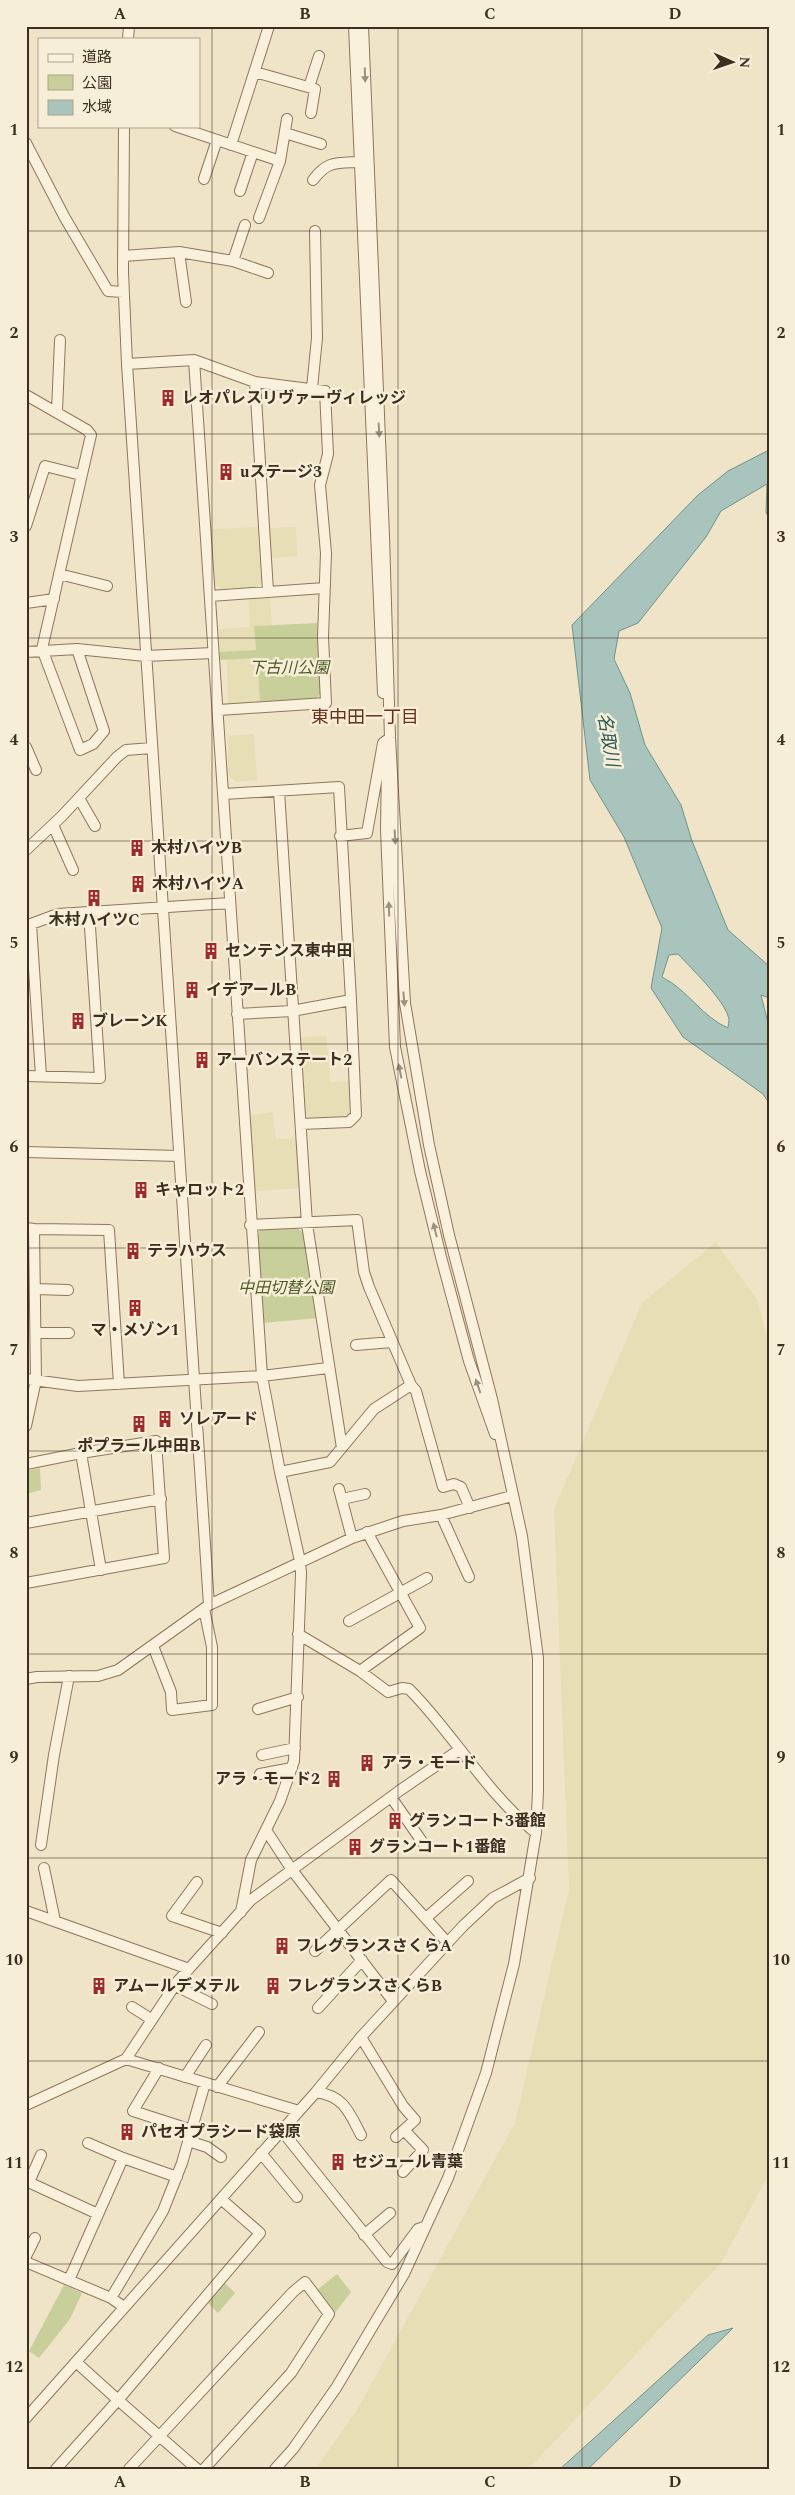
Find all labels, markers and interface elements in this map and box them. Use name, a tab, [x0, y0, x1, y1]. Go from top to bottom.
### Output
text: A	[114, 2, 127, 26]
text: B	[299, 2, 311, 26]
text: C	[484, 2, 496, 26]
text: D	[669, 2, 682, 26]
legend	[38, 38, 200, 128]
north arrow	[708, 38, 758, 88]
text: 道路	[82, 46, 112, 69]
text: N	[734, 56, 755, 69]
one-way arrow	[361, 67, 369, 83]
text: 公園	[82, 72, 112, 95]
text: 水域	[82, 96, 112, 119]
text: 1	[10, 118, 18, 142]
text: 1	[777, 118, 785, 142]
text: 2	[10, 321, 19, 345]
text: 2	[777, 321, 786, 345]
place label: レオパレスリヴァーヴィレッジ	[182, 386, 406, 410]
building icon: レオパレスリヴァーヴィレッジ	[158, 388, 178, 408]
one-way arrow	[376, 422, 384, 438]
place label: uステージ3	[240, 460, 322, 484]
building icon: uステージ3	[216, 462, 236, 482]
text: 3	[10, 525, 19, 549]
text: 3	[777, 525, 786, 549]
park label: 下古川公園	[249, 656, 331, 680]
district label: 東中田一丁目	[311, 704, 419, 731]
water label: 名取川	[590, 711, 626, 771]
text: 4	[10, 728, 19, 752]
text: 4	[777, 728, 786, 752]
one-way arrow	[392, 829, 400, 845]
place label: 木村ハイツB	[151, 836, 242, 860]
building icon: 木村ハイツB	[127, 838, 147, 858]
place label: 木村ハイツA	[152, 872, 245, 896]
building icon: 木村ハイツA	[128, 874, 148, 894]
building icon: 木村ハイツC	[84, 888, 104, 908]
one-way arrow	[385, 901, 393, 917]
place label: 木村ハイツC	[48, 908, 140, 932]
text: 5	[10, 931, 18, 955]
text: 5	[777, 931, 785, 955]
place label: センテンス東中田	[225, 939, 353, 963]
building icon: センテンス東中田	[201, 941, 221, 961]
place label: イデアールB	[206, 978, 296, 1002]
building icon: イデアールB	[182, 980, 202, 1000]
one-way arrow	[401, 991, 409, 1007]
place label: ブレーンK	[92, 1009, 168, 1033]
building icon: ブレーンK	[68, 1011, 88, 1031]
place label: アーバンステート2	[216, 1048, 352, 1072]
building icon: アーバンステート2	[192, 1050, 212, 1070]
one-way arrow	[395, 1063, 403, 1079]
text: 6	[10, 1135, 19, 1159]
text: 6	[777, 1135, 786, 1159]
place label: キャロット2	[155, 1178, 244, 1202]
building icon: キャロット2	[131, 1180, 151, 1200]
one-way arrow	[430, 1222, 438, 1237]
place label: テラハウス	[147, 1239, 227, 1263]
building icon: テラハウス	[123, 1241, 143, 1261]
park label: 中田切替公園	[238, 1276, 336, 1300]
building icon: マ・メゾン1	[125, 1298, 145, 1318]
place label: マ・メゾン1	[91, 1318, 179, 1342]
text: 7	[10, 1338, 19, 1362]
text: 7	[777, 1338, 786, 1362]
one-way arrow	[473, 1379, 481, 1394]
place label: ソレアード	[179, 1407, 258, 1431]
building icon: ソレアード	[155, 1409, 175, 1429]
building icon: ポプラール中田B	[129, 1414, 149, 1434]
place label: ポプラール中田B	[77, 1434, 201, 1458]
text: 8	[10, 1541, 19, 1565]
text: 8	[777, 1541, 786, 1565]
text: 9	[10, 1745, 19, 1769]
text: 9	[777, 1745, 786, 1769]
place label: アラ・モード	[381, 1751, 477, 1775]
building icon: アラ・モード	[357, 1753, 377, 1773]
place label: アラ・モード2	[215, 1767, 320, 1791]
building icon: アラ・モード2	[324, 1769, 344, 1789]
place label: グランコート3番館	[409, 1809, 546, 1833]
building icon: グランコート3番館	[385, 1811, 405, 1831]
place label: グランコート1番館	[369, 1835, 506, 1859]
building icon: グランコート1番館	[345, 1837, 365, 1857]
place label: フレグランスさくらA	[296, 1934, 453, 1958]
building icon: フレグランスさくらA	[272, 1936, 292, 1956]
text: 10	[5, 1948, 23, 1972]
text: 10	[772, 1948, 790, 1972]
place label: アムールデメテル	[113, 1974, 240, 1998]
place label: フレグランスさくらB	[287, 1974, 442, 1998]
building icon: アムールデメテル	[89, 1976, 109, 1996]
building icon: フレグランスさくらB	[263, 1976, 283, 1996]
place label: パセオプラシード袋原	[141, 2120, 301, 2144]
building icon: パセオプラシード袋原	[117, 2122, 137, 2142]
place label: セジュール青葉	[352, 2150, 463, 2174]
text: 11	[5, 2151, 23, 2175]
text: 11	[772, 2151, 790, 2175]
building icon: セジュール青葉	[328, 2152, 348, 2172]
text: 12	[5, 2355, 23, 2379]
text: 12	[772, 2355, 790, 2379]
text: A	[114, 2470, 127, 2494]
text: B	[299, 2470, 311, 2494]
text: C	[484, 2470, 496, 2494]
text: D	[669, 2470, 682, 2494]

